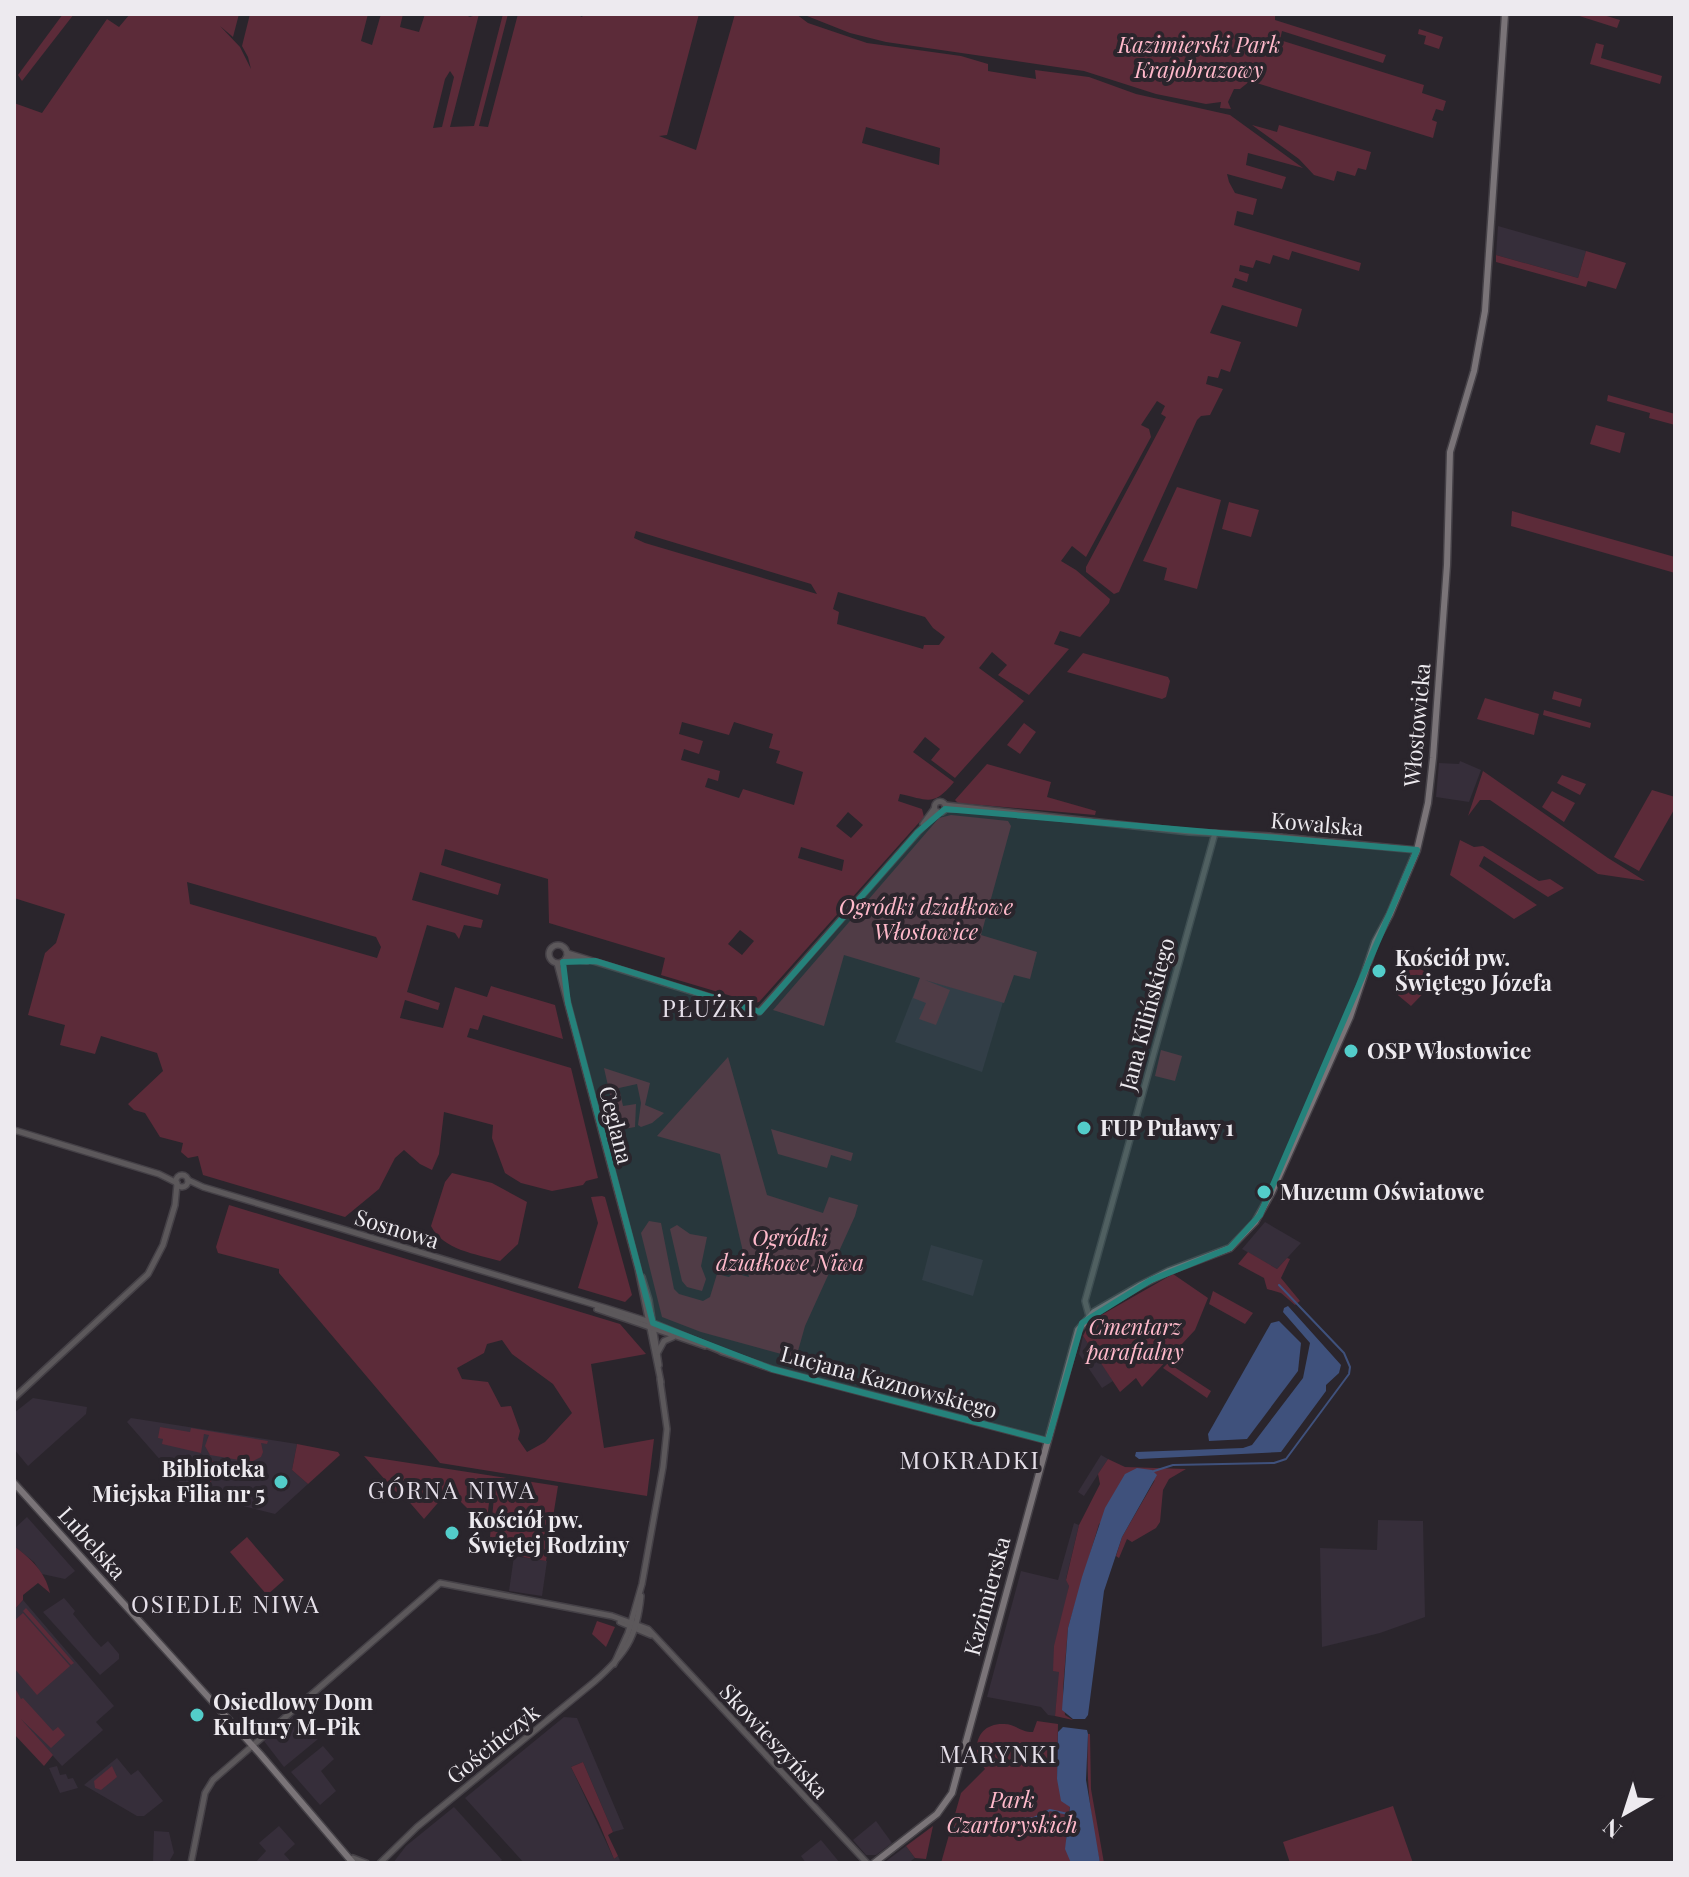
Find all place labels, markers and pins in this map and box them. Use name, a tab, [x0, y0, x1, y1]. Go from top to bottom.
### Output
place label: Kościół pw. Świętego Józefa	[1395, 942, 1552, 997]
marker: Kościół pw. Świętego Józefa	[1370, 962, 1388, 980]
place label: OSP Włostowice	[1367, 1035, 1531, 1065]
marker: OSP Włostowice	[1342, 1042, 1360, 1060]
place label: FUP Puławy 1	[1100, 1112, 1234, 1142]
marker: FUP Puławy 1	[1075, 1119, 1093, 1137]
place label: Muzeum Oświatowe	[1280, 1176, 1484, 1206]
marker: Muzeum Oświatowe	[1255, 1183, 1273, 1201]
place label: Biblioteka Miejska Filia nr 5	[92, 1453, 266, 1508]
marker: Biblioteka Miejska Filia nr 5	[272, 1473, 290, 1491]
place label: Kościół pw. Świętej Rodziny	[468, 1504, 630, 1559]
marker: Kościół pw. Świętej Rodziny	[443, 1524, 461, 1542]
place label: Osiedlowy Dom Kultury M-Pik	[213, 1686, 373, 1741]
marker: Osiedlowy Dom Kultury M-Pik	[188, 1706, 206, 1724]

